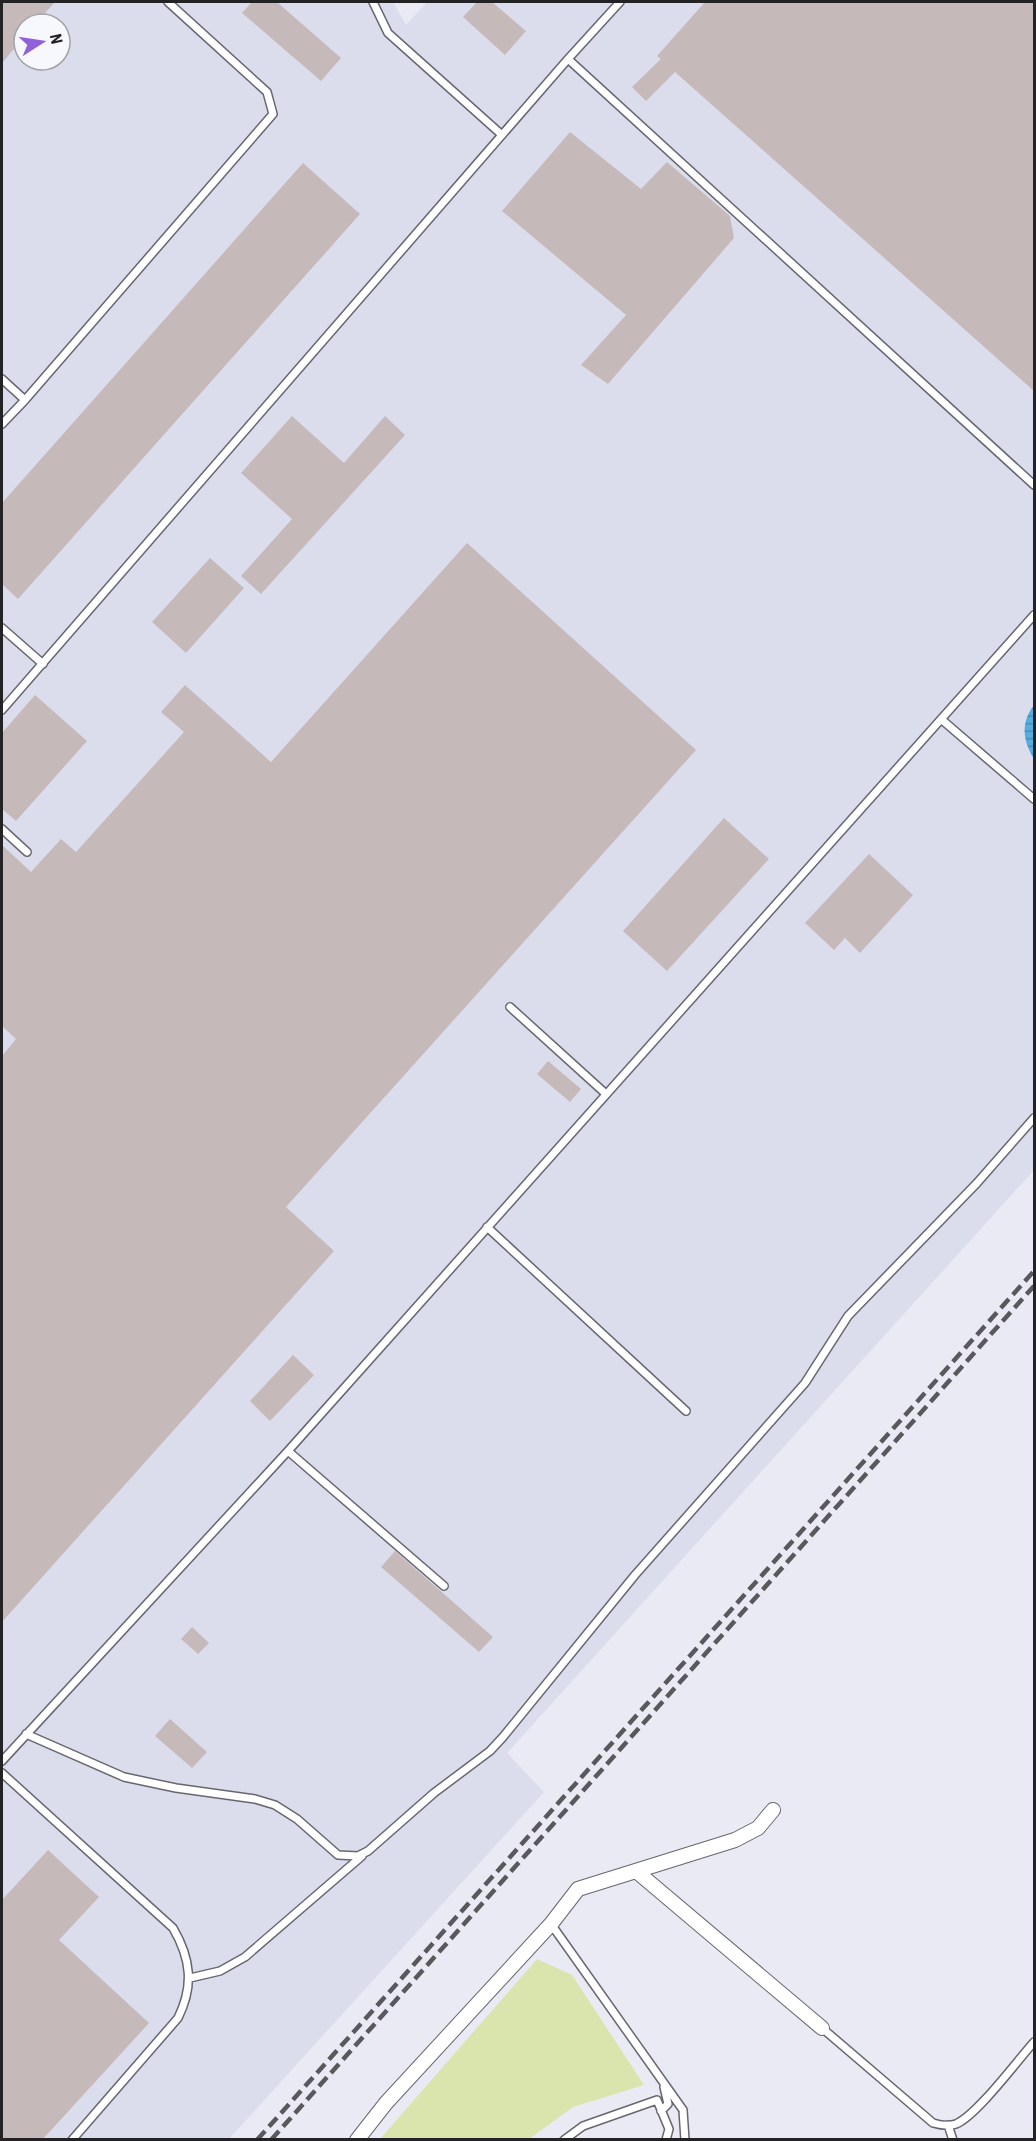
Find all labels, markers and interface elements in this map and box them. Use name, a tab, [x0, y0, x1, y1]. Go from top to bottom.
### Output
north arrow	[12, 12, 72, 72]
text: N	[46, 32, 66, 46]

